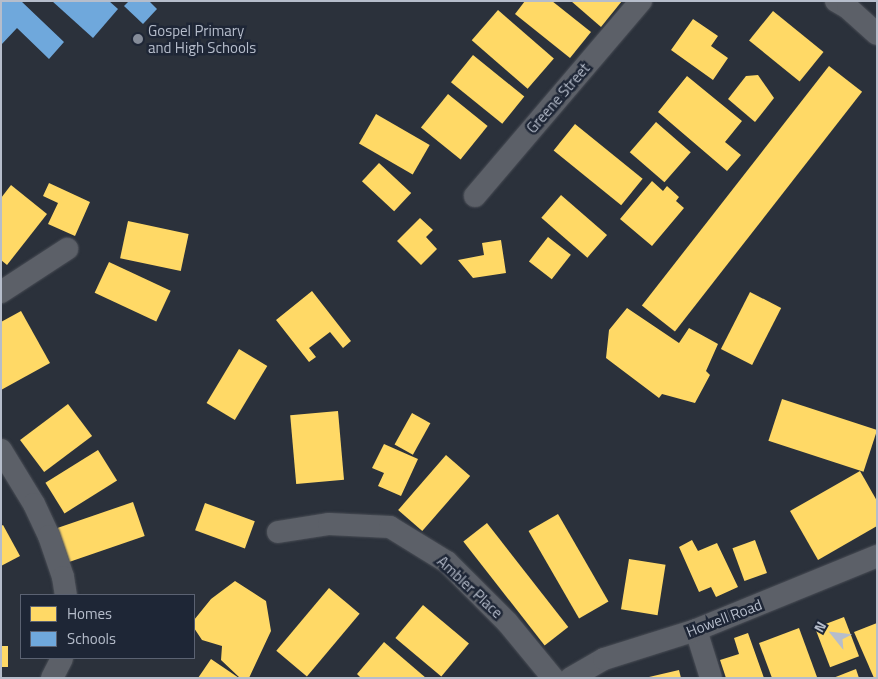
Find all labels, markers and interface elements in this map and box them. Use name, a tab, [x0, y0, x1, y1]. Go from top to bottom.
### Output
place label: Gospel Primary and High Schools	[148, 21, 256, 56]
marker: Gospel Primary and High Schools	[132, 33, 144, 45]
street label: Greene Street	[523, 59, 593, 137]
street label: Ambler Place	[434, 552, 506, 622]
legend	[20, 594, 195, 659]
street label: Howell Road	[684, 595, 764, 641]
text: Homes	[67, 602, 112, 625]
north arrow	[808, 609, 858, 659]
text: N	[808, 617, 831, 636]
text: Schools	[67, 627, 116, 650]

